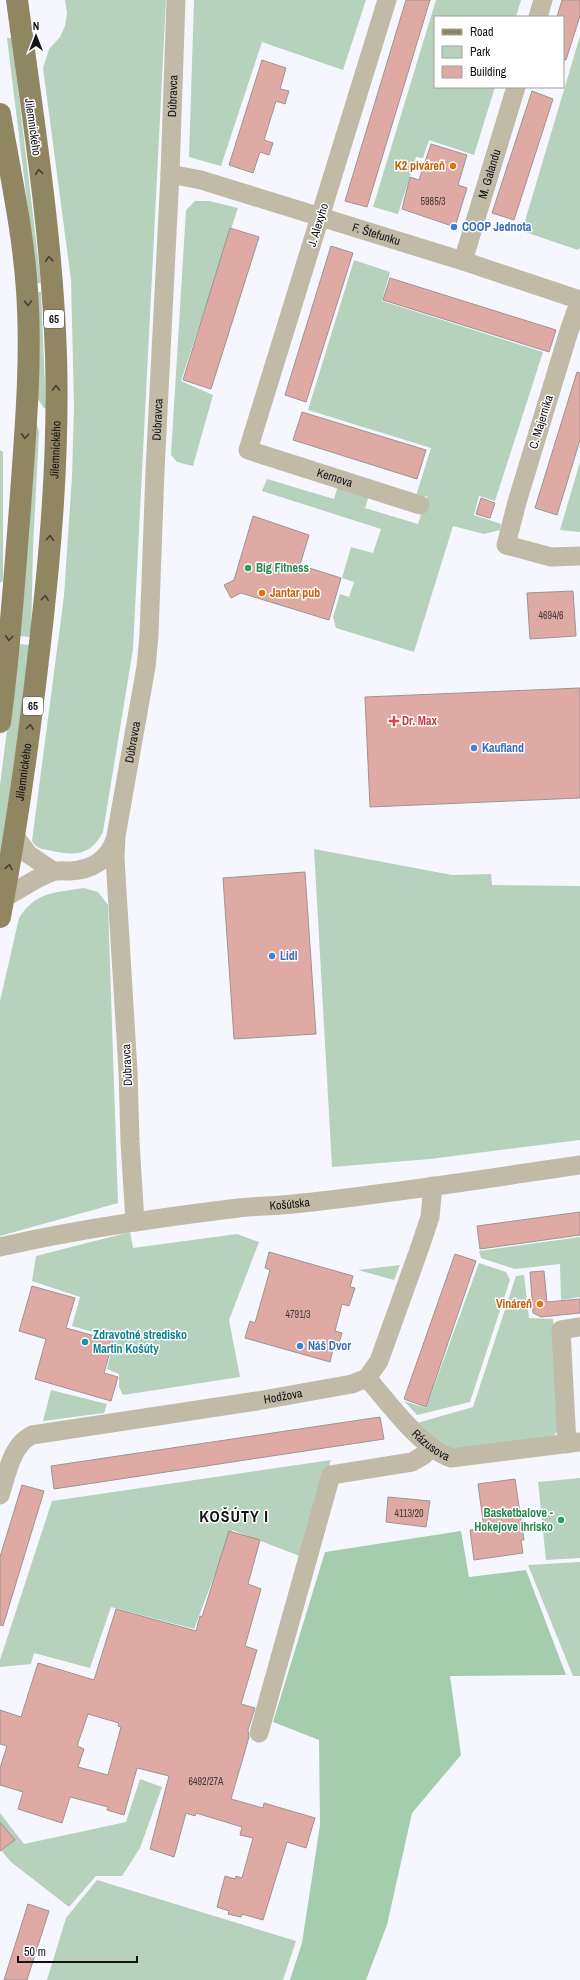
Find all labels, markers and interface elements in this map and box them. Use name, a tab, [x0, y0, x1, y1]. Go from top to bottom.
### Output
north arrow	[16, 16, 56, 56]
legend	[434, 16, 564, 88]
text: N	[33, 19, 39, 33]
text: Road	[470, 24, 494, 40]
text: Park	[470, 44, 490, 60]
text: Building	[470, 64, 507, 80]
street label: Dúbravca	[164, 74, 181, 117]
street label: Jilemnického	[21, 97, 45, 157]
street label: M. Galandu	[474, 147, 505, 201]
place label: K2 piváreň	[395, 158, 445, 174]
marker: K2 piváreň	[448, 161, 458, 171]
one-way arrow	[35, 169, 44, 175]
house number: 5985/3	[420, 195, 446, 208]
street label: J. Alexyho	[304, 201, 332, 249]
street label: F. Štefunku	[350, 219, 402, 249]
place label: COOP Jednota	[462, 219, 532, 235]
marker: COOP Jednota	[449, 222, 459, 232]
one-way arrow	[45, 256, 54, 262]
one-way arrow	[23, 300, 32, 306]
road number: 65	[44, 310, 64, 328]
one-way arrow	[52, 385, 60, 391]
street label: C. Majerníka	[525, 392, 557, 451]
street label: Dúbravca	[149, 398, 167, 441]
street label: Jilemnického	[46, 420, 64, 479]
one-way arrow	[20, 433, 29, 439]
street label: Kernova	[315, 465, 355, 491]
one-way arrow	[46, 535, 55, 541]
place label: Big Fitness	[256, 560, 310, 576]
marker: Big Fitness	[243, 563, 253, 573]
place label: Jantar pub	[270, 585, 320, 601]
marker: Jantar pub	[257, 588, 267, 598]
one-way arrow	[40, 595, 49, 601]
house number: 4694/6	[538, 609, 564, 622]
one-way arrow	[5, 635, 14, 641]
road number: 65	[23, 697, 43, 715]
place label: Dr. Max	[402, 713, 438, 729]
marker: Dr. Max	[389, 716, 399, 726]
street label: Dúbravca	[121, 719, 144, 764]
one-way arrow	[25, 724, 34, 730]
place label: Kaufland	[482, 740, 524, 756]
street label: Jilemnického	[12, 742, 36, 802]
marker: Kaufland	[469, 743, 479, 753]
one-way arrow	[4, 864, 13, 870]
place label: Lidl	[280, 948, 298, 964]
marker: Lidl	[267, 951, 277, 961]
street label: Dúbravca	[118, 1043, 136, 1086]
street label: Košútska	[269, 1194, 311, 1214]
place label: Vináreň	[496, 1296, 532, 1312]
marker: Vináreň	[535, 1299, 545, 1309]
house number: 4791/3	[285, 1308, 311, 1321]
place label: Zdravotné stredisko Martin Košúty	[93, 1327, 187, 1357]
marker: Zdravotné stredisko Martin Košúty	[80, 1337, 90, 1347]
place label: Náš Dvor	[308, 1338, 351, 1354]
marker: Náš Dvor	[295, 1341, 305, 1351]
street label: Hodžova	[263, 1385, 304, 1408]
street label: Rázusova	[408, 1426, 453, 1465]
district label: KOŠÚTY I	[199, 1505, 269, 1527]
place label: Basketbalove - Hokejove ihrisko	[474, 1505, 554, 1535]
house number: 4113/20	[394, 1507, 424, 1520]
marker: Basketbalove - Hokejove ihrisko	[556, 1515, 566, 1525]
house number: 6492/27A	[188, 1775, 224, 1788]
scale bar	[18, 1938, 137, 1964]
text: 50 m	[24, 1944, 46, 1960]

